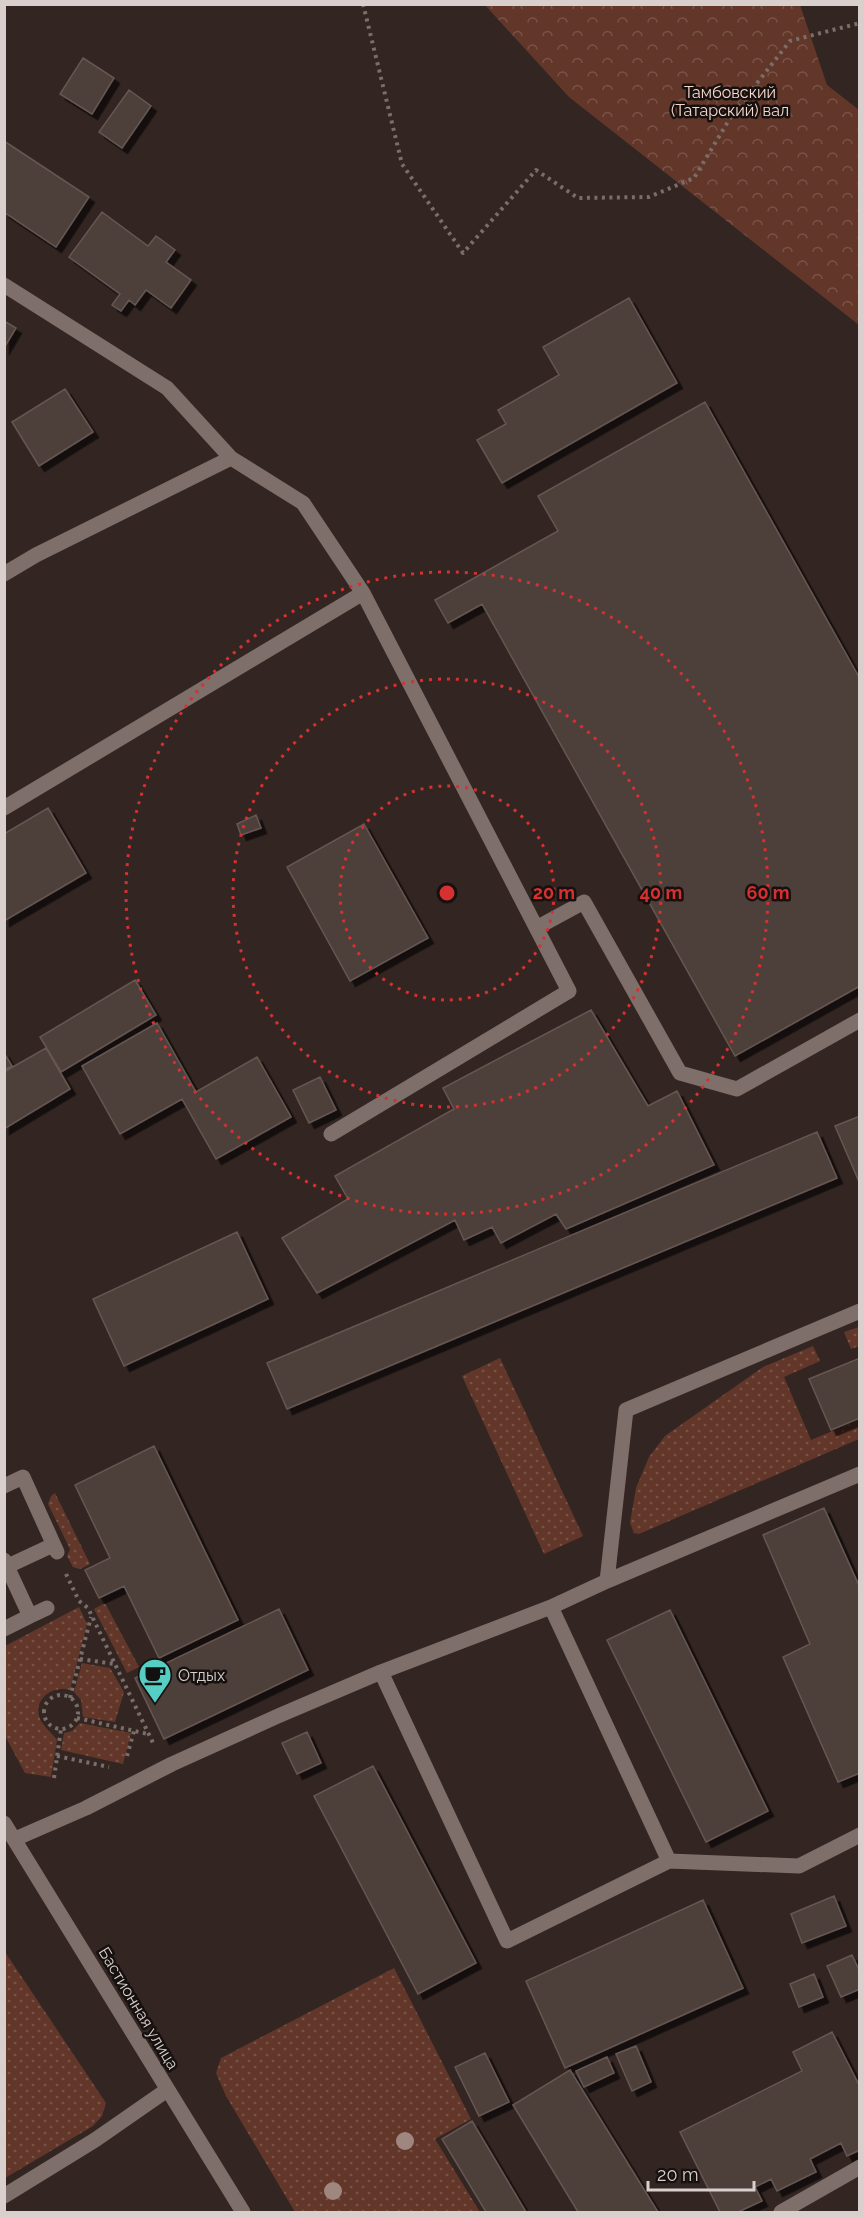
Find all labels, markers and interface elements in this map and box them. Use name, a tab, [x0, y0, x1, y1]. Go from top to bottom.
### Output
park label: Тамбовский (Татарский) вал	[671, 83, 789, 120]
text: 20 m	[533, 882, 575, 903]
text: 40 m	[640, 882, 682, 903]
text: 60 m	[746, 882, 790, 903]
centre of rings	[437, 883, 457, 903]
cafe icon: Отдых	[137, 1657, 173, 1704]
place label: Отдых	[178, 1666, 225, 1685]
street label: Бастионная улица	[95, 1944, 183, 2073]
scale bar	[648, 2154, 754, 2192]
text: 20 m	[657, 2164, 699, 2185]

